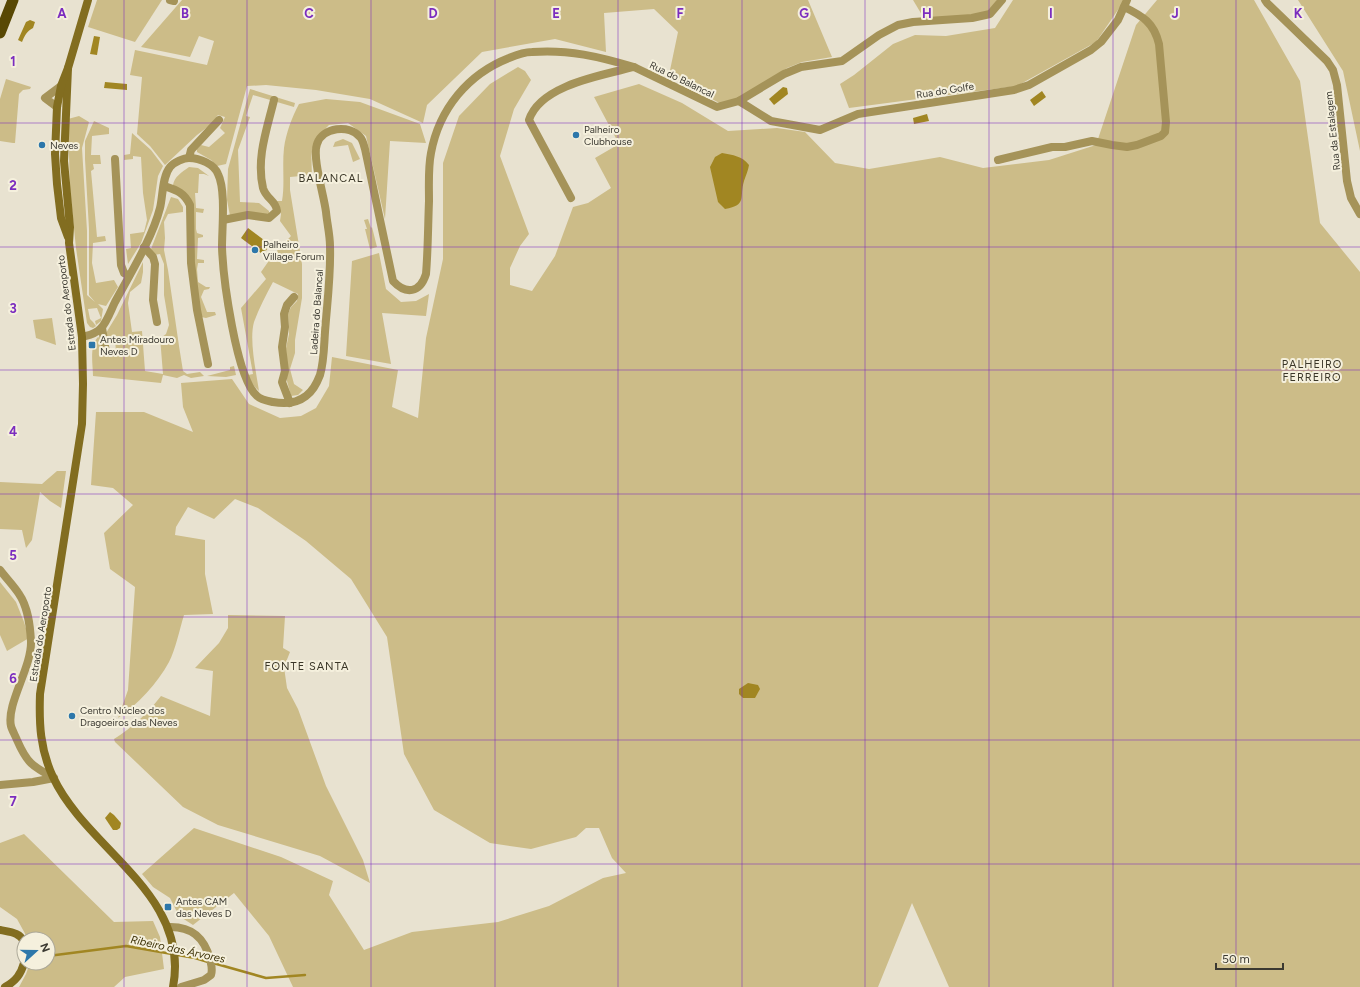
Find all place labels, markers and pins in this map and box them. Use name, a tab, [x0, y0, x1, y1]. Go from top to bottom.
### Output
place label: Palheiro Clubhouse	[584, 123, 632, 148]
marker: Palheiro Clubhouse	[571, 130, 581, 140]
place label: Neves	[50, 139, 79, 152]
marker: Neves	[37, 140, 47, 150]
place label: Palheiro Village Forum	[263, 238, 324, 263]
marker: Palheiro Village Forum	[250, 245, 260, 255]
place label: Antes Miradouro Neves D	[100, 333, 175, 358]
marker: Antes Miradouro Neves D	[87, 340, 97, 350]
place label: Centro Núcleo dos Dragoeiros das Neves	[80, 704, 178, 729]
marker: Centro Núcleo dos Dragoeiros das Neves	[67, 711, 77, 721]
place label: Antes CAM das Neves D	[176, 895, 232, 920]
marker: Antes CAM das Neves D	[163, 902, 173, 912]

